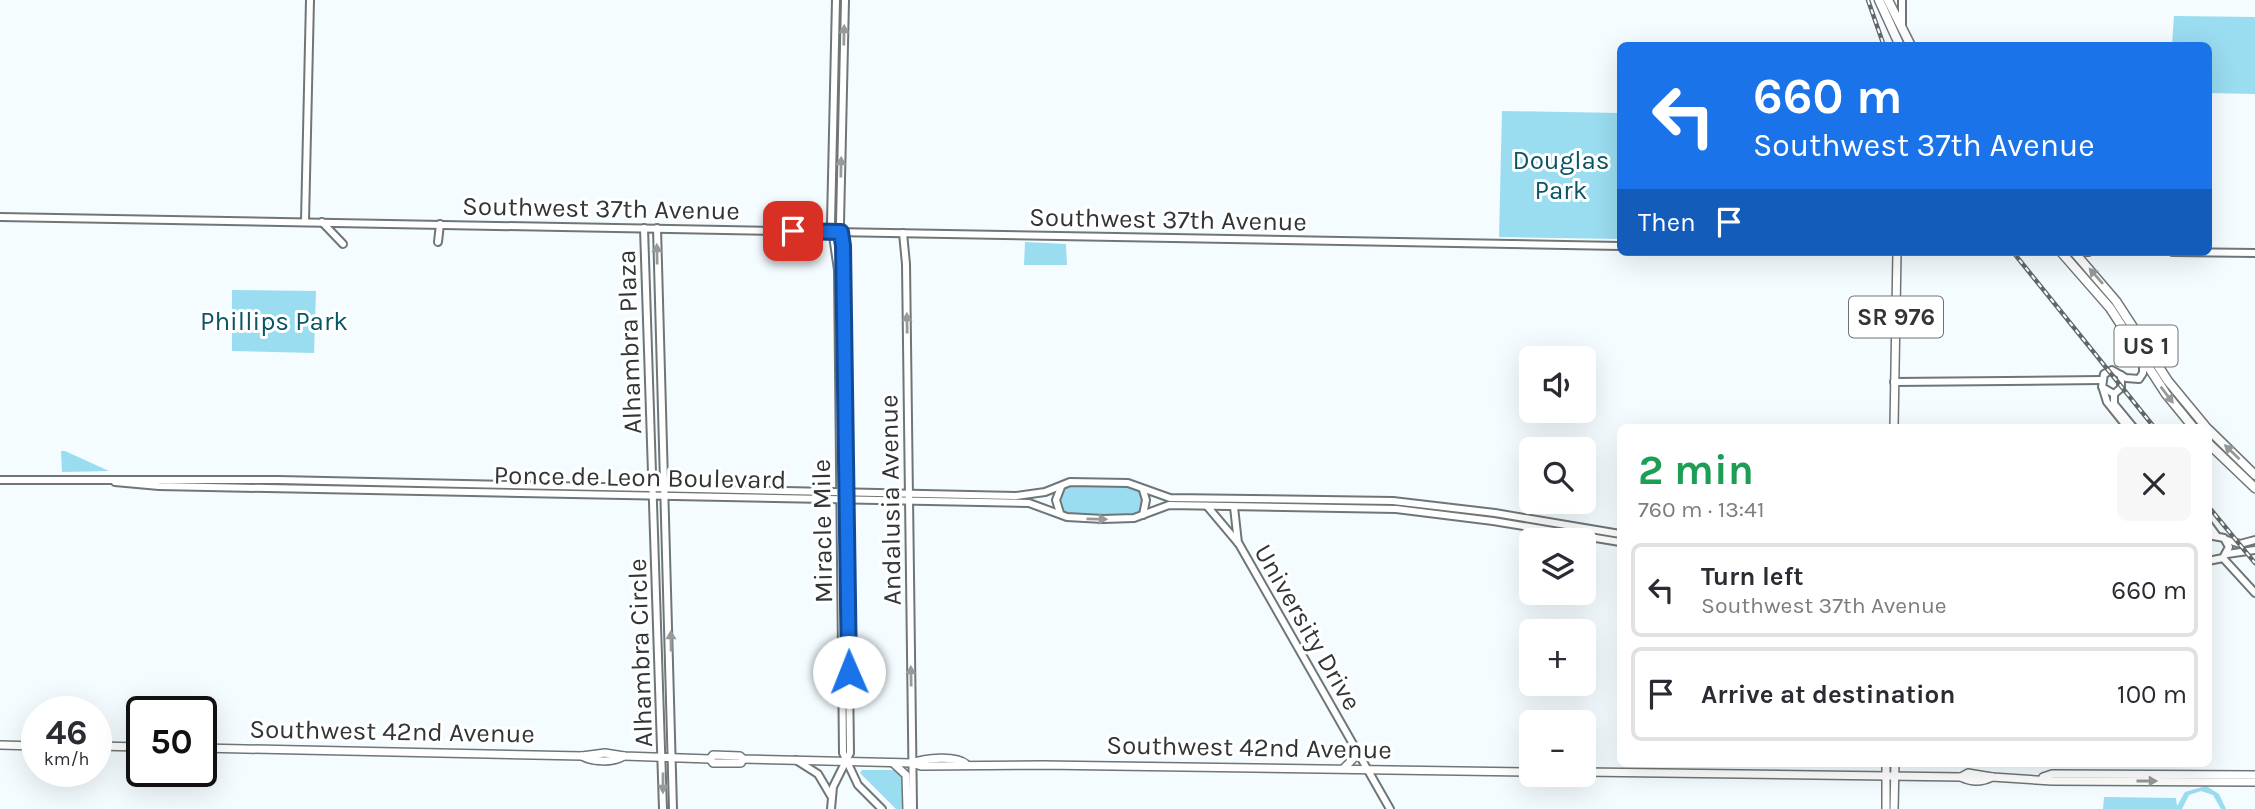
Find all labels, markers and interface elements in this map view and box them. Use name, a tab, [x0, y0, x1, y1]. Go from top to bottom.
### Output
one-way arrow	[838, 24, 850, 46]
text: 660 m	[1753, 68, 1902, 125]
icon: left	[1638, 70, 1729, 161]
text: Southwest 37th Avenue	[1753, 127, 2095, 164]
park label: Douglas Park	[1512, 145, 1610, 206]
one-way arrow	[835, 156, 847, 178]
street label: Southwest 37th Avenue	[462, 191, 740, 226]
pin	[763, 201, 823, 261]
street label: Southwest 37th Avenue	[1029, 202, 1307, 237]
icon: arrive	[1710, 203, 1748, 241]
text: Then	[1638, 207, 1696, 238]
icon: arrive	[774, 212, 812, 250]
one-way arrow	[651, 243, 663, 265]
street label: Alhambra Plaza	[611, 249, 648, 435]
one-way arrow	[2088, 267, 2104, 285]
road number: SR 976	[1849, 296, 1943, 338]
park label: Phillips Park	[200, 306, 348, 337]
one-way arrow	[901, 312, 913, 334]
road number: US 1	[2114, 326, 2178, 366]
map controls	[1519, 346, 1596, 787]
button: sound	[1519, 346, 1596, 423]
one-way arrow	[2159, 386, 2173, 404]
street label: Andalusia Avenue	[873, 394, 908, 606]
button: search	[1519, 437, 1596, 514]
text: 2 min	[1638, 445, 1754, 495]
one-way arrow	[2224, 445, 2241, 461]
button: close	[2117, 447, 2191, 521]
street label: Ponce de Leon Boulevard	[493, 459, 787, 496]
street label: Miracle Mile	[806, 459, 839, 603]
text: 760 m · 13:41	[1638, 496, 1765, 523]
one-way arrow	[1087, 513, 1109, 524]
button: layers	[1519, 528, 1596, 605]
street label: University Drive	[1248, 539, 1368, 716]
street label: Alhambra Circle	[622, 558, 659, 748]
text: Turn left	[1701, 561, 1803, 592]
icon: left	[1642, 571, 1680, 609]
text: 660 m	[2111, 575, 2187, 606]
text: Southwest 37th Avenue	[1701, 592, 1947, 619]
button: +	[1519, 619, 1596, 696]
one-way arrow	[665, 629, 676, 651]
position arrow	[812, 635, 886, 709]
one-way arrow	[905, 664, 917, 686]
icon: arrive	[1642, 675, 1680, 713]
text: Arrive at destination	[1701, 679, 1955, 710]
text: 100 m	[2117, 679, 2187, 710]
speed limit sign: 50	[126, 696, 217, 787]
button: −	[1519, 710, 1596, 787]
text: 46	[45, 712, 88, 753]
street label: Southwest 42nd Avenue	[249, 714, 535, 749]
street label: Southwest 42nd Avenue	[1106, 730, 1392, 765]
text: km/h	[44, 748, 89, 770]
one-way arrow	[657, 773, 669, 795]
one-way arrow	[2137, 775, 2159, 787]

